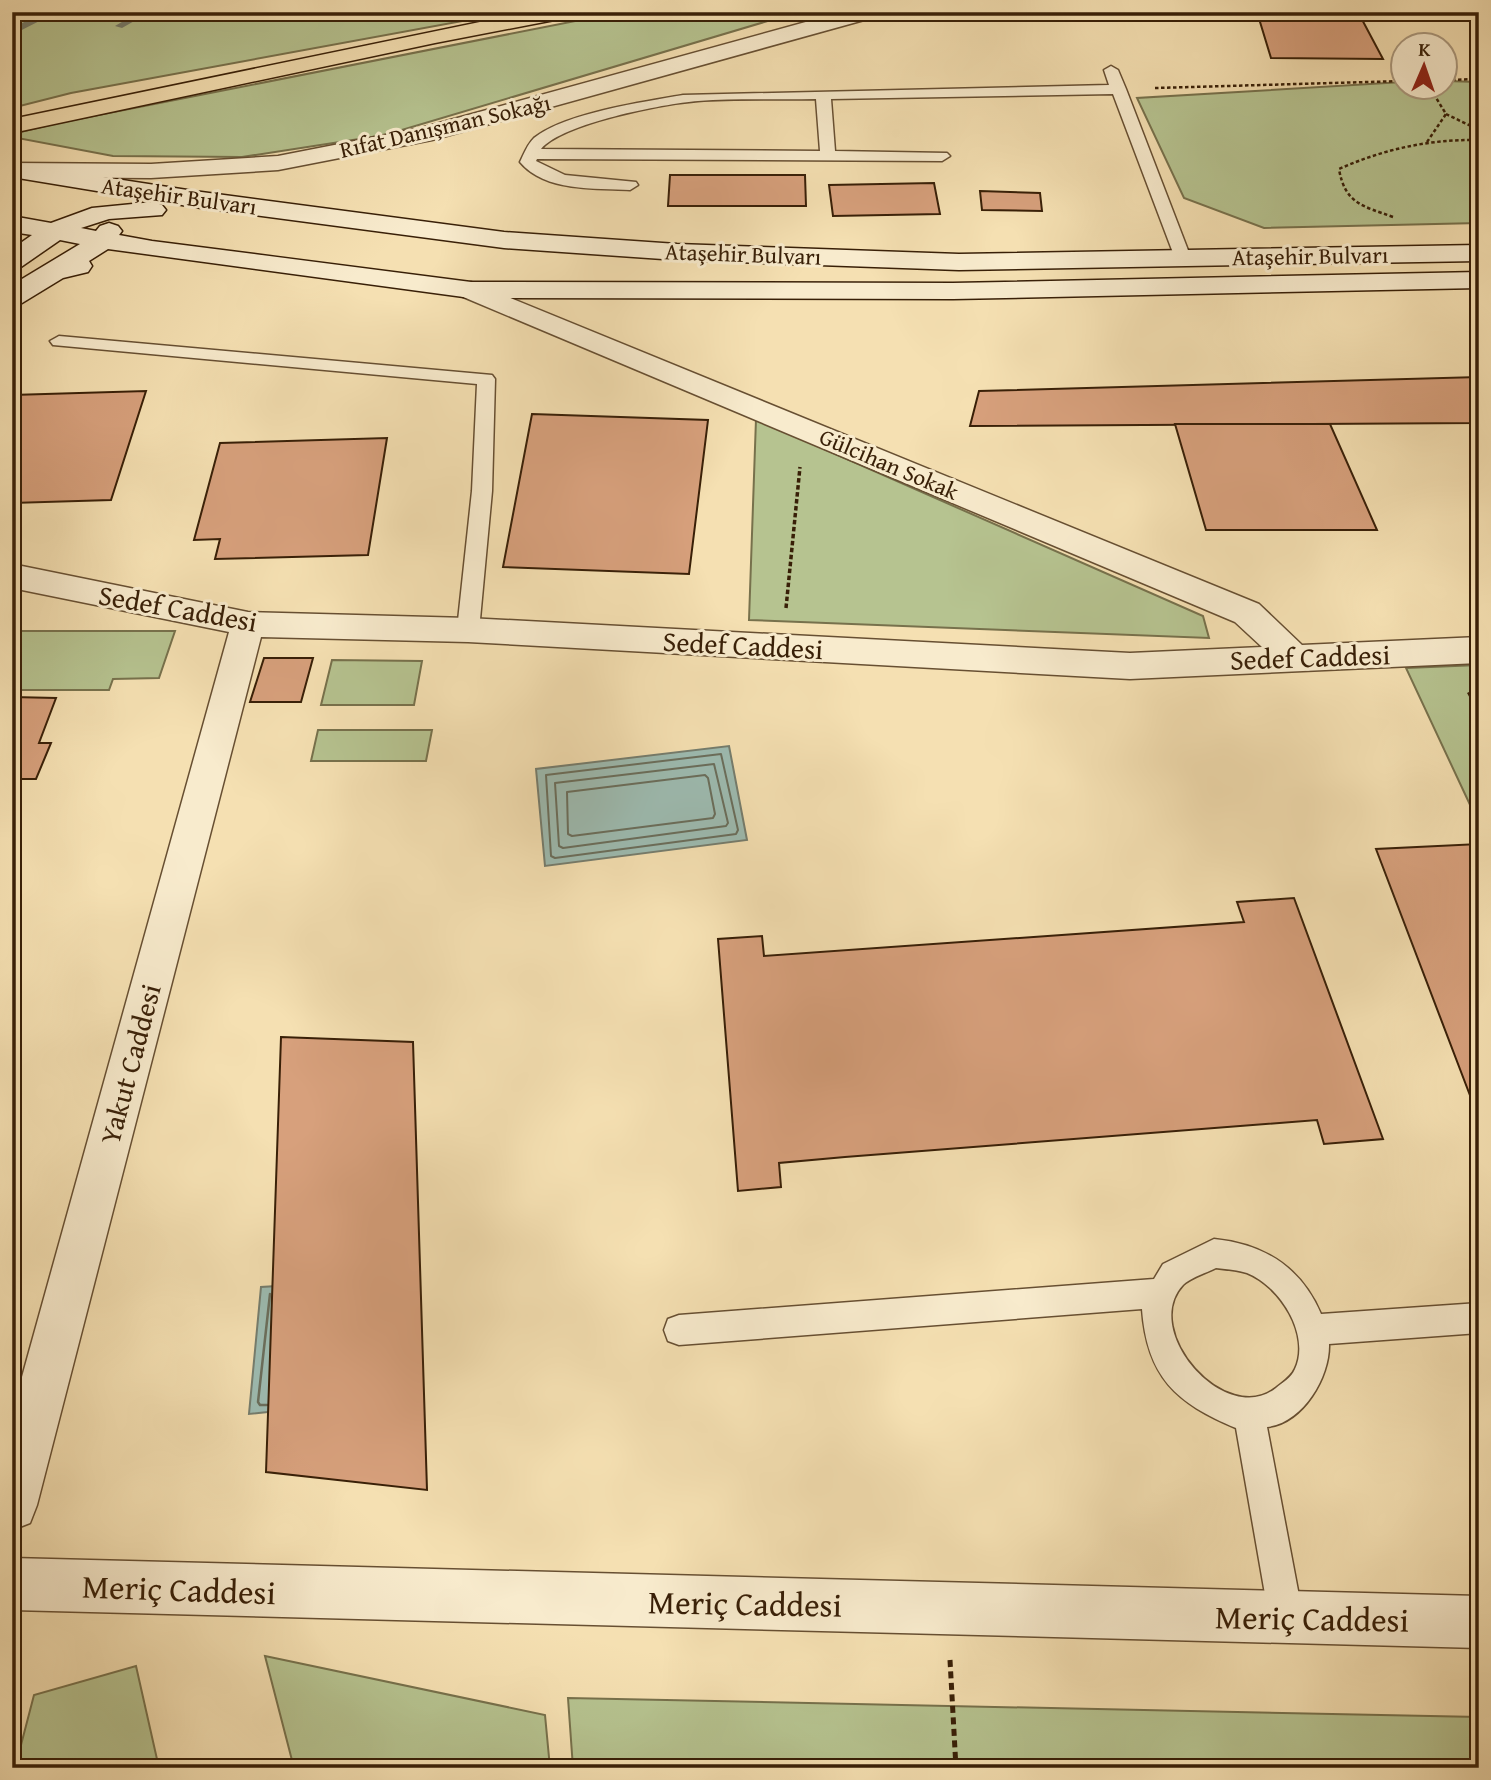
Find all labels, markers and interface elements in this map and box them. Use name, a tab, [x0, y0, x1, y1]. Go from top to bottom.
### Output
north arrow	[1390, 32, 1460, 102]
text: K	[1418, 35, 1431, 63]
street label: Rıfat Danışman Sokağı	[336, 85, 554, 166]
street label: Ataşehir Bulvarı	[99, 168, 259, 223]
street label: Ataşehir Bulvarı	[664, 234, 822, 273]
street label: Ataşehir Bulvarı	[1231, 238, 1389, 273]
street label: Gülcihan Sokak	[815, 419, 964, 508]
street label: Sedef Caddesi	[95, 573, 261, 642]
street label: Sedef Caddesi	[662, 620, 824, 669]
street label: Sedef Caddesi	[1229, 633, 1391, 680]
street label: Yakut Caddesi	[88, 979, 171, 1149]
street label: Meriç Caddesi	[81, 1562, 277, 1616]
street label: Meriç Caddesi	[648, 1577, 842, 1629]
street label: Meriç Caddesi	[1215, 1592, 1409, 1644]

